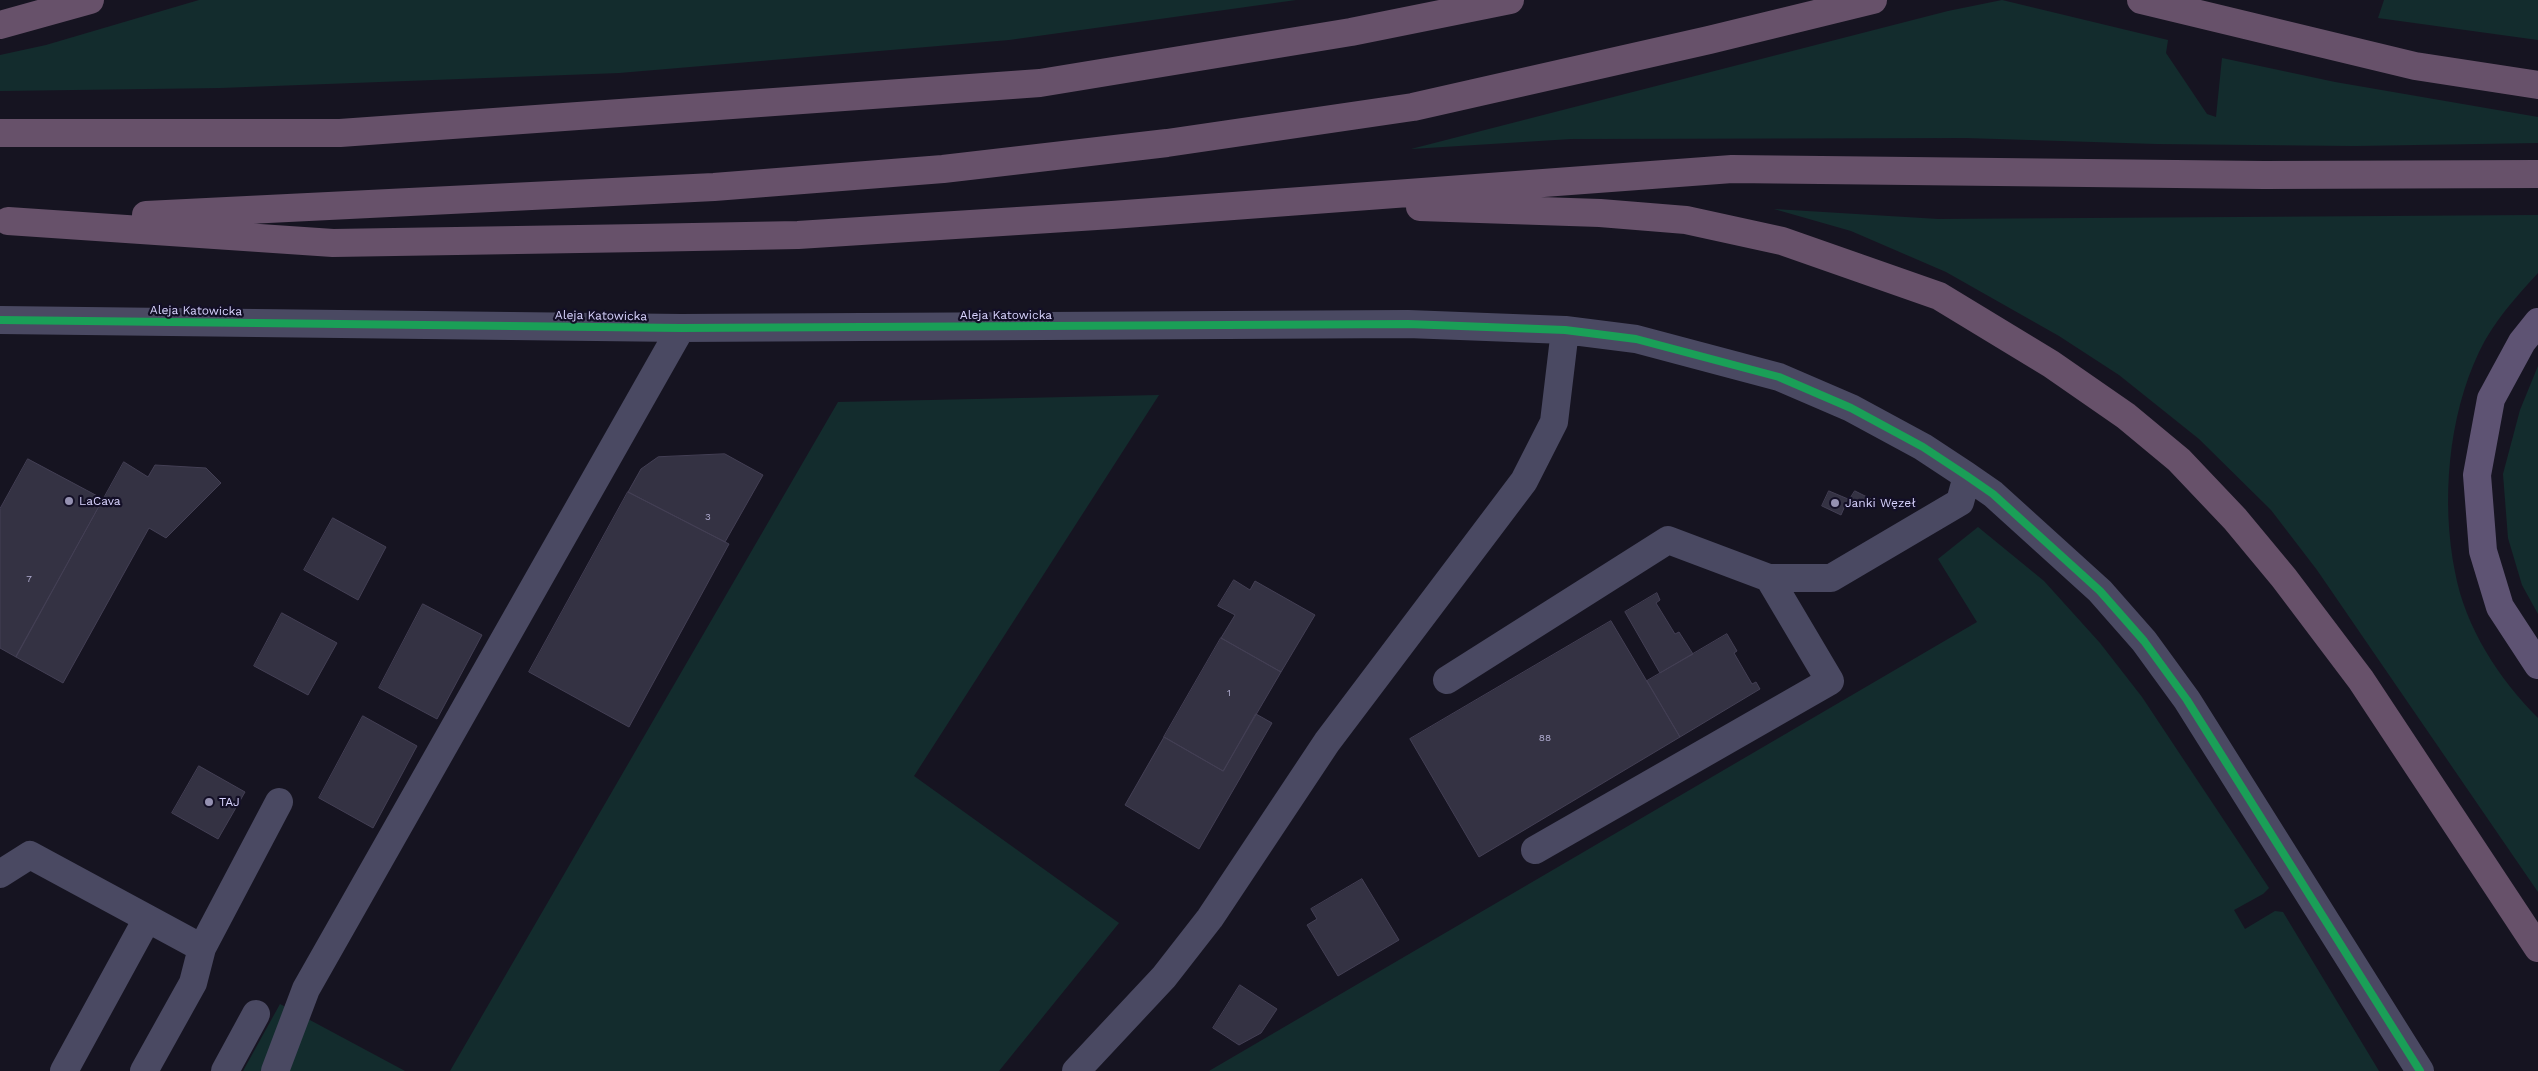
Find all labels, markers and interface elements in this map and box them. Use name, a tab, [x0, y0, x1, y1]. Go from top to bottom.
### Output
street label: Aleja Katowicka	[150, 303, 242, 319]
street label: Aleja Katowicka	[555, 308, 647, 324]
street label: Aleja Katowicka	[960, 308, 1052, 322]
place label: LaCava	[79, 494, 121, 508]
marker: LaCava	[63, 495, 75, 507]
place label: Janki Węzeł	[1845, 496, 1916, 510]
marker: Janki Węzeł	[1829, 497, 1841, 509]
house number: 3	[705, 511, 711, 523]
house number: 7	[26, 573, 32, 585]
house number: 1	[1227, 687, 1231, 699]
house number: 88	[1539, 732, 1551, 744]
place label: TAJ	[219, 795, 240, 809]
marker: TAJ	[203, 796, 215, 808]

